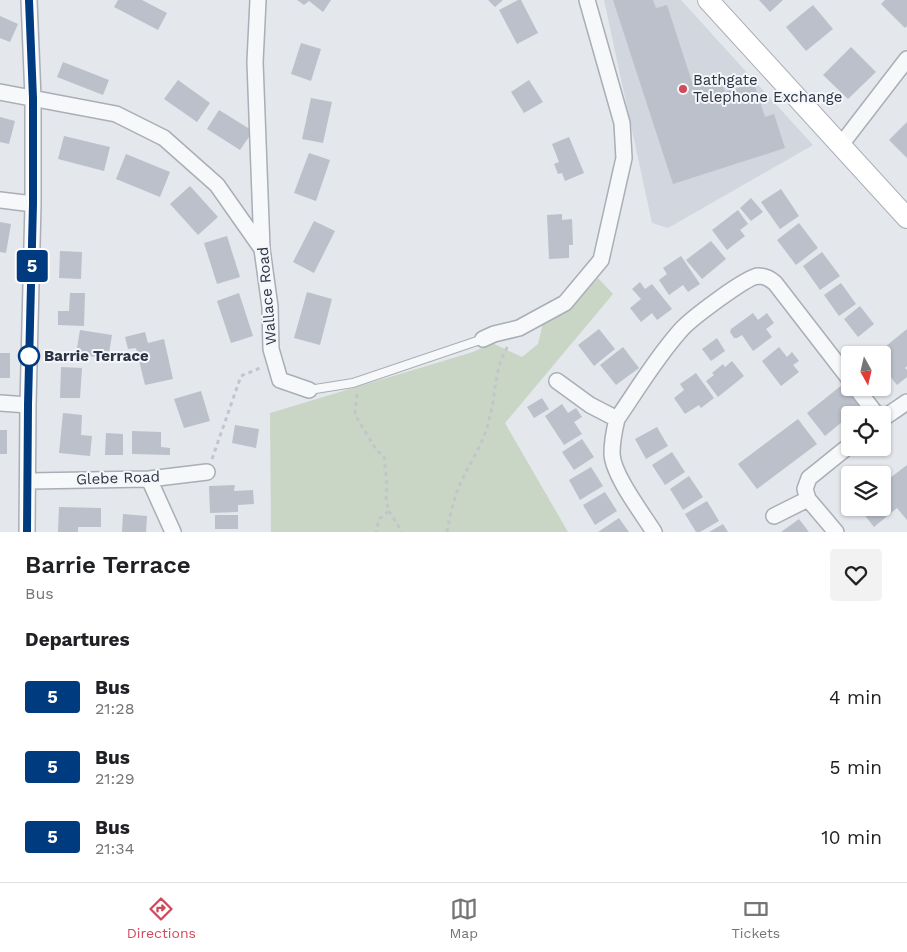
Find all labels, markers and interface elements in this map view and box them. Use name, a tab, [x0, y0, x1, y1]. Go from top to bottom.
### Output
place label: Bathgate Telephone Exchange	[693, 71, 842, 106]
marker: Bathgate Telephone Exchange	[677, 83, 689, 95]
street label: Wallace Road	[254, 246, 280, 346]
line badge: 5	[16, 250, 48, 282]
text: 5	[27, 255, 37, 276]
marker: Barrie Terrace	[18, 345, 40, 367]
north arrow	[841, 346, 891, 396]
map controls	[841, 346, 891, 516]
place label: Barrie Terrace	[44, 347, 149, 365]
button: locate	[841, 406, 891, 456]
button: layers	[841, 466, 891, 516]
street label: Glebe Road	[76, 468, 160, 488]
button: heart	[830, 549, 882, 601]
text: Barrie Terrace	[25, 551, 191, 579]
text: Bus	[25, 584, 54, 603]
text: Departures	[25, 628, 130, 651]
text: Bus	[95, 676, 130, 699]
text: 5	[47, 686, 58, 707]
text: 4 min	[829, 686, 882, 709]
text: 21:28	[95, 699, 135, 718]
text: Bus	[95, 746, 130, 769]
text: 5	[47, 756, 58, 777]
text: 5 min	[830, 756, 882, 779]
text: 21:29	[95, 769, 135, 788]
text: Bus	[95, 816, 130, 839]
text: 5	[47, 826, 58, 847]
text: 10 min	[821, 826, 882, 849]
text: 21:34	[95, 839, 134, 858]
tab: Directions	[127, 895, 196, 941]
tab: Map	[450, 895, 478, 941]
tab: Tickets	[732, 895, 780, 941]

